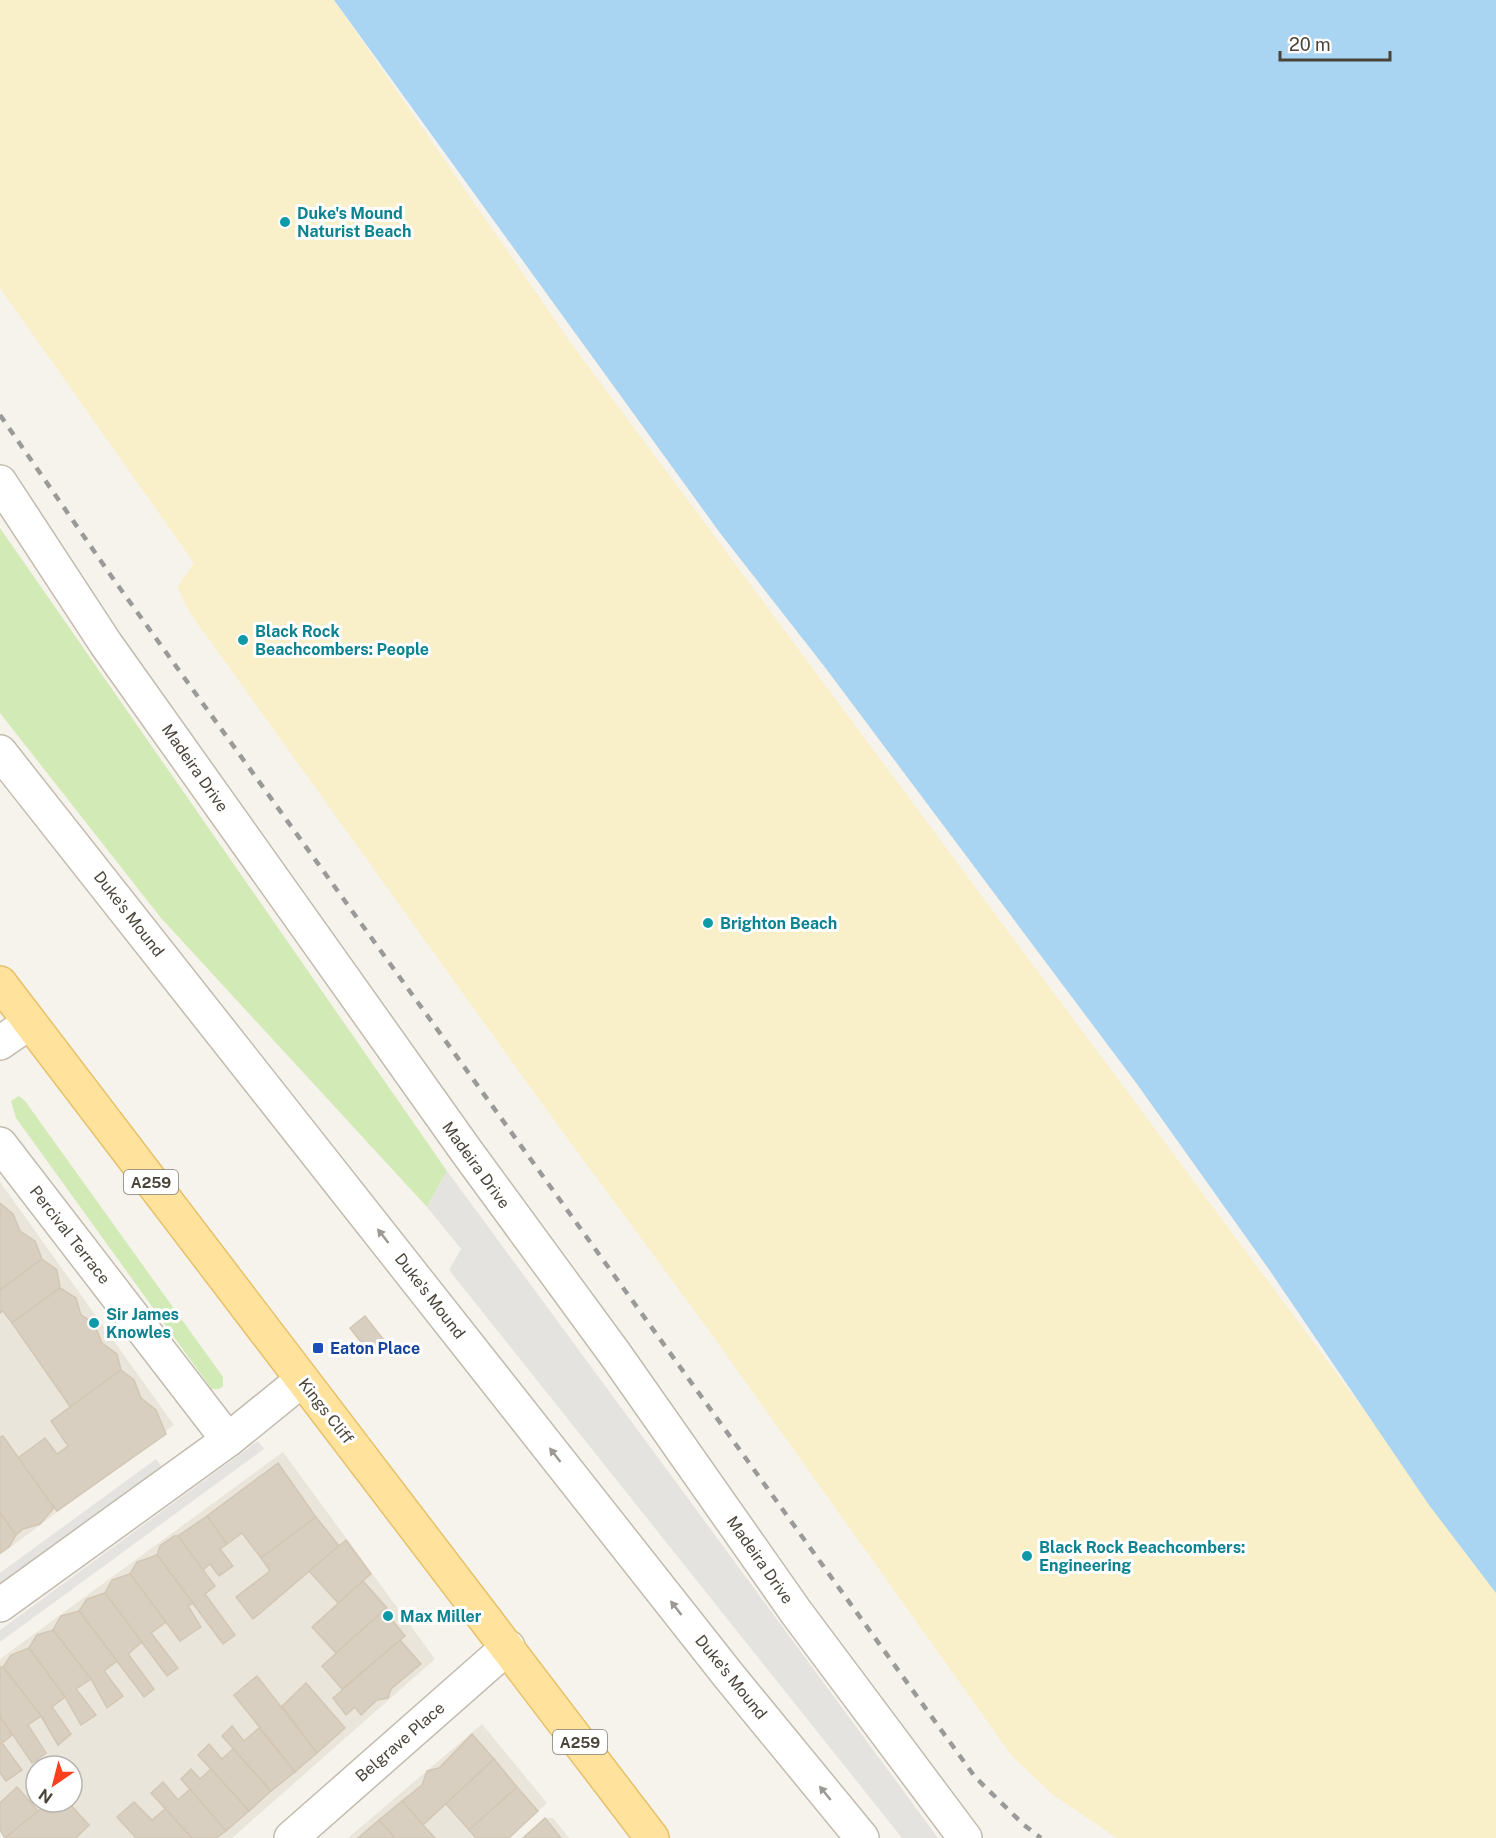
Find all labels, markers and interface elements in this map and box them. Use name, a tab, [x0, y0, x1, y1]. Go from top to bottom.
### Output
scale bar	[1280, 24, 1390, 62]
text: 20 m	[1289, 34, 1331, 55]
place label: Duke's Mound Naturist Beach	[297, 204, 411, 241]
marker: Duke's Mound Naturist Beach	[278, 215, 292, 229]
place label: Black Rock Beachcombers: People	[255, 622, 429, 659]
marker: Black Rock Beachcombers: People	[236, 633, 250, 647]
street label: Madeira Drive	[158, 721, 232, 815]
street label: Duke's Mound	[90, 868, 168, 960]
place label: Brighton Beach	[720, 914, 837, 933]
marker: Brighton Beach	[701, 916, 715, 930]
street label: Madeira Drive	[438, 1118, 514, 1212]
road number: A259	[124, 1170, 178, 1194]
street label: Percival Terrace	[26, 1182, 114, 1288]
one-way arrow	[376, 1228, 389, 1244]
street label: Duke's Mound	[391, 1250, 469, 1342]
place label: Sir James Knowles	[106, 1305, 179, 1342]
marker: Sir James Knowles	[87, 1316, 101, 1330]
place label: Eaton Place	[330, 1339, 420, 1358]
marker: Eaton Place	[311, 1341, 325, 1355]
street label: Kings Cliff	[295, 1374, 357, 1448]
one-way arrow	[549, 1447, 562, 1463]
street label: Madeira Drive	[723, 1513, 797, 1607]
place label: Black Rock Beachcombers: Engineering	[1039, 1538, 1245, 1575]
marker: Black Rock Beachcombers: Engineering	[1020, 1549, 1034, 1563]
one-way arrow	[670, 1600, 683, 1616]
place label: Max Miller	[400, 1607, 482, 1626]
marker: Max Miller	[381, 1609, 395, 1623]
street label: Duke's Mound	[691, 1631, 771, 1723]
street label: Belgrave Place	[352, 1698, 448, 1786]
road number: A259	[553, 1730, 607, 1754]
north arrow	[24, 1754, 84, 1814]
text: N	[35, 1785, 56, 1807]
one-way arrow	[819, 1785, 832, 1800]

